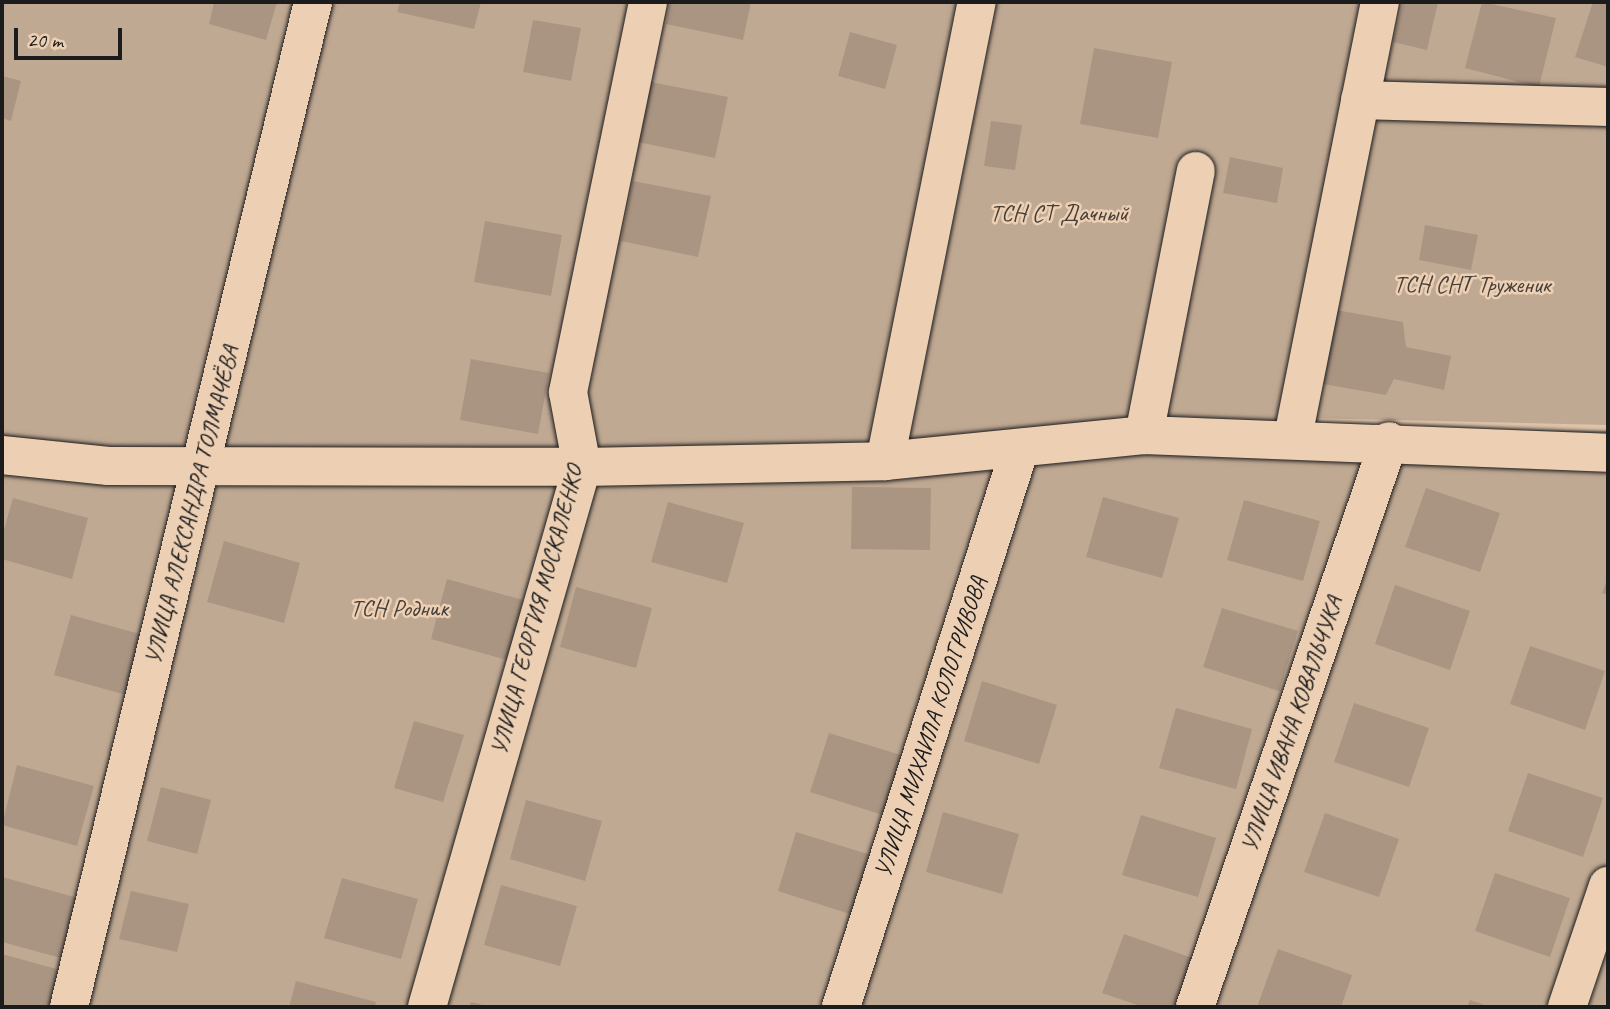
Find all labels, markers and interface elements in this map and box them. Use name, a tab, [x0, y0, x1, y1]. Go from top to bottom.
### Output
scale bar	[18, 14, 126, 58]
text: 20 m	[27, 27, 63, 53]
park label: ТСН СТ Дачный	[990, 200, 1128, 228]
park label: ТСН СНТ Труженик	[1394, 271, 1550, 299]
street label: УЛИЦА АЛЕКСАНДРА ТОЛМАЧЁВА	[139, 344, 245, 666]
street label: УЛИЦА ГЕОРГИЯ МОСКАЛЕНКО	[485, 463, 589, 757]
street label: УЛИЦА МИХАИЛА КОЛОГРИВОВА	[869, 574, 993, 880]
street label: УЛИЦА ИВАНА КОВАЛЬЧУКА	[1235, 593, 1349, 855]
park label: ТСН Родник	[350, 595, 448, 623]

